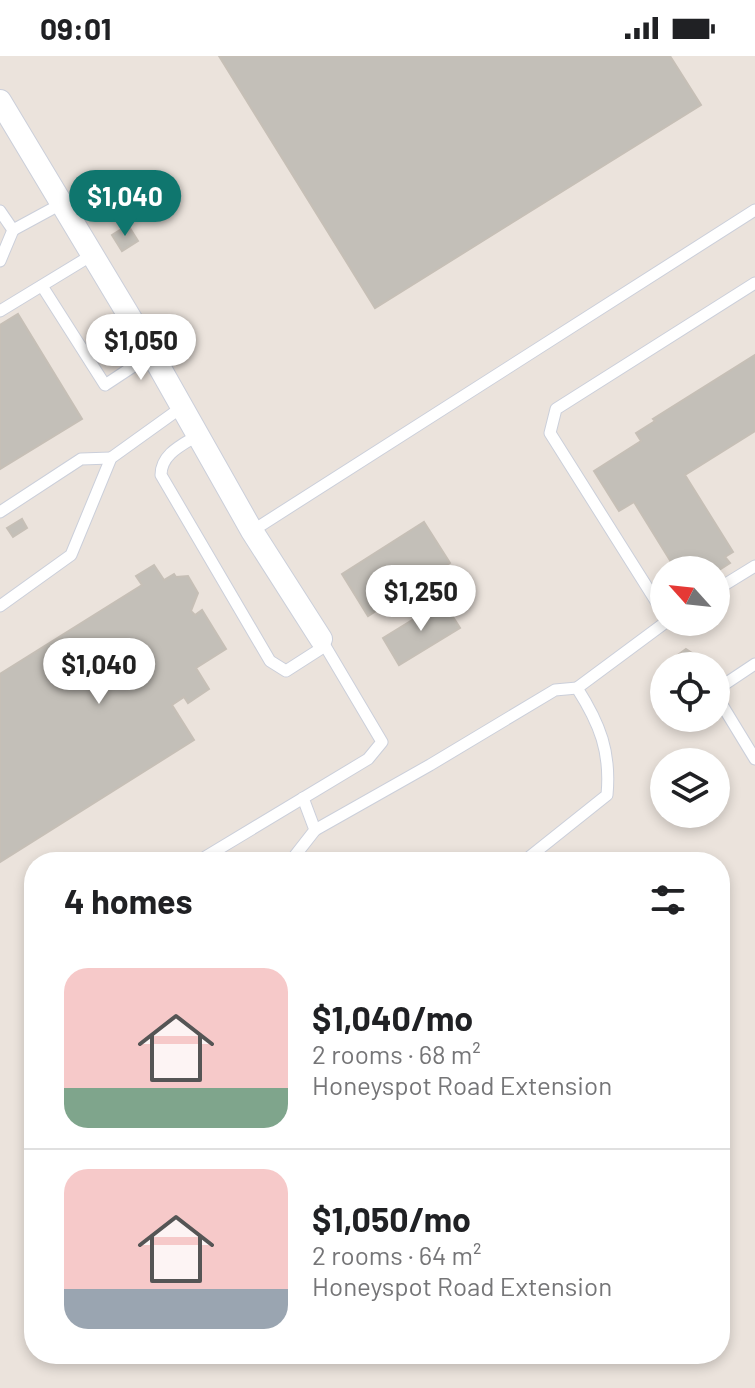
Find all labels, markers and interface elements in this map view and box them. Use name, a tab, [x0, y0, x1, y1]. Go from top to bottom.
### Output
text: 09:01	[40, 10, 111, 46]
pin: $1,040	[60, 170, 190, 238]
text: $1,040	[87, 180, 163, 211]
pin: $1,050	[76, 314, 206, 382]
text: $1,050	[104, 324, 178, 355]
north arrow	[650, 556, 730, 636]
map controls	[650, 556, 730, 828]
pin: $1,250	[356, 565, 486, 633]
text: $1,250	[384, 575, 458, 606]
pin: $1,040	[34, 638, 164, 706]
text: $1,040	[61, 648, 137, 679]
button: locate	[650, 652, 730, 732]
button: layers	[650, 748, 730, 828]
icon: filters	[646, 878, 690, 922]
text: 4 homes	[64, 880, 193, 921]
text: $1,040/mo	[312, 997, 473, 1038]
icon: home	[128, 1000, 224, 1096]
text: 2 rooms · 68 m²	[312, 1038, 481, 1069]
text: Honeyspot Road Extension	[312, 1069, 612, 1100]
text: $1,050/mo	[312, 1198, 471, 1239]
icon: home	[128, 1201, 224, 1297]
text: 2 rooms · 64 m²	[312, 1239, 482, 1270]
text: Honeyspot Road Extension	[312, 1270, 612, 1301]

